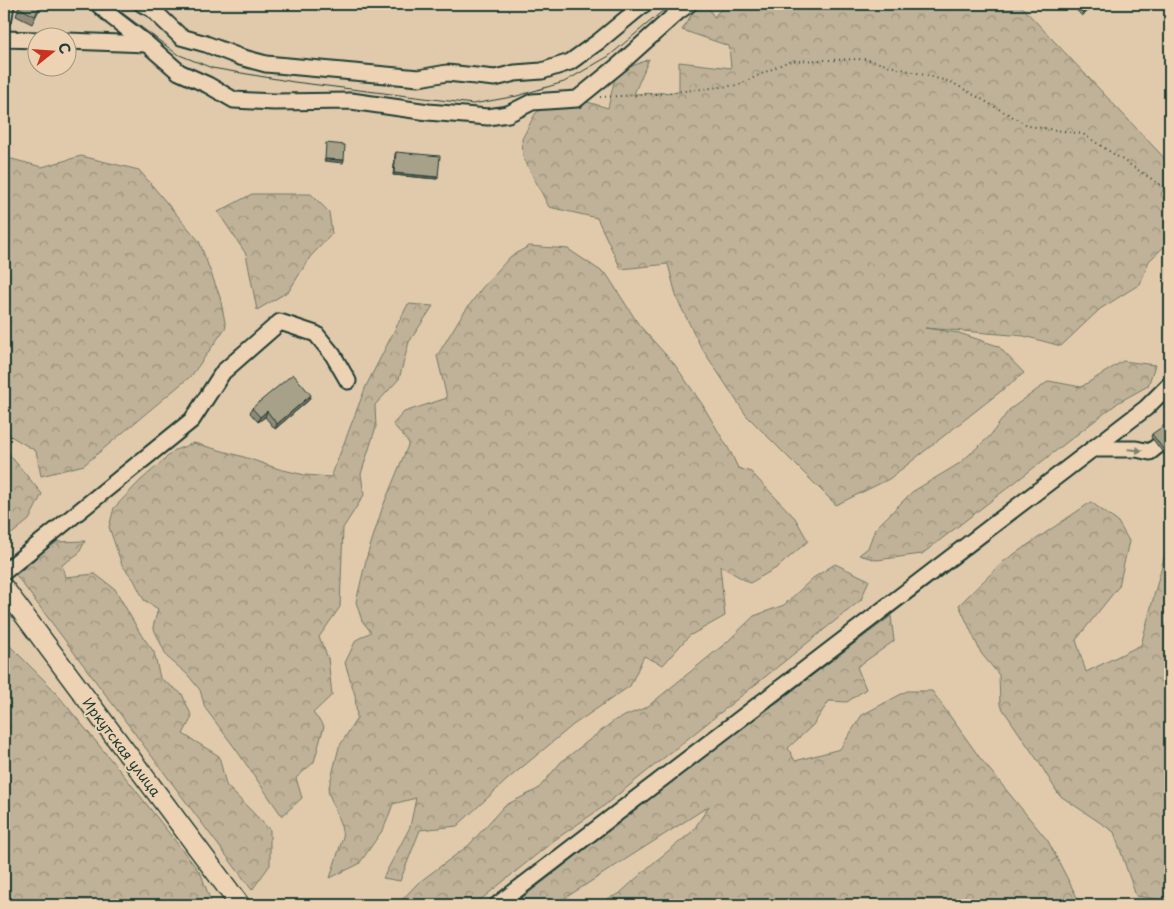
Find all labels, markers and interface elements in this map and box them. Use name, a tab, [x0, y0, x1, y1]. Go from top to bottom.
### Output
north arrow	[28, 28, 78, 78]
text: С	[53, 40, 76, 56]
one-way arrow	[1127, 446, 1143, 454]
street label: Иркутская улица	[78, 693, 166, 801]

